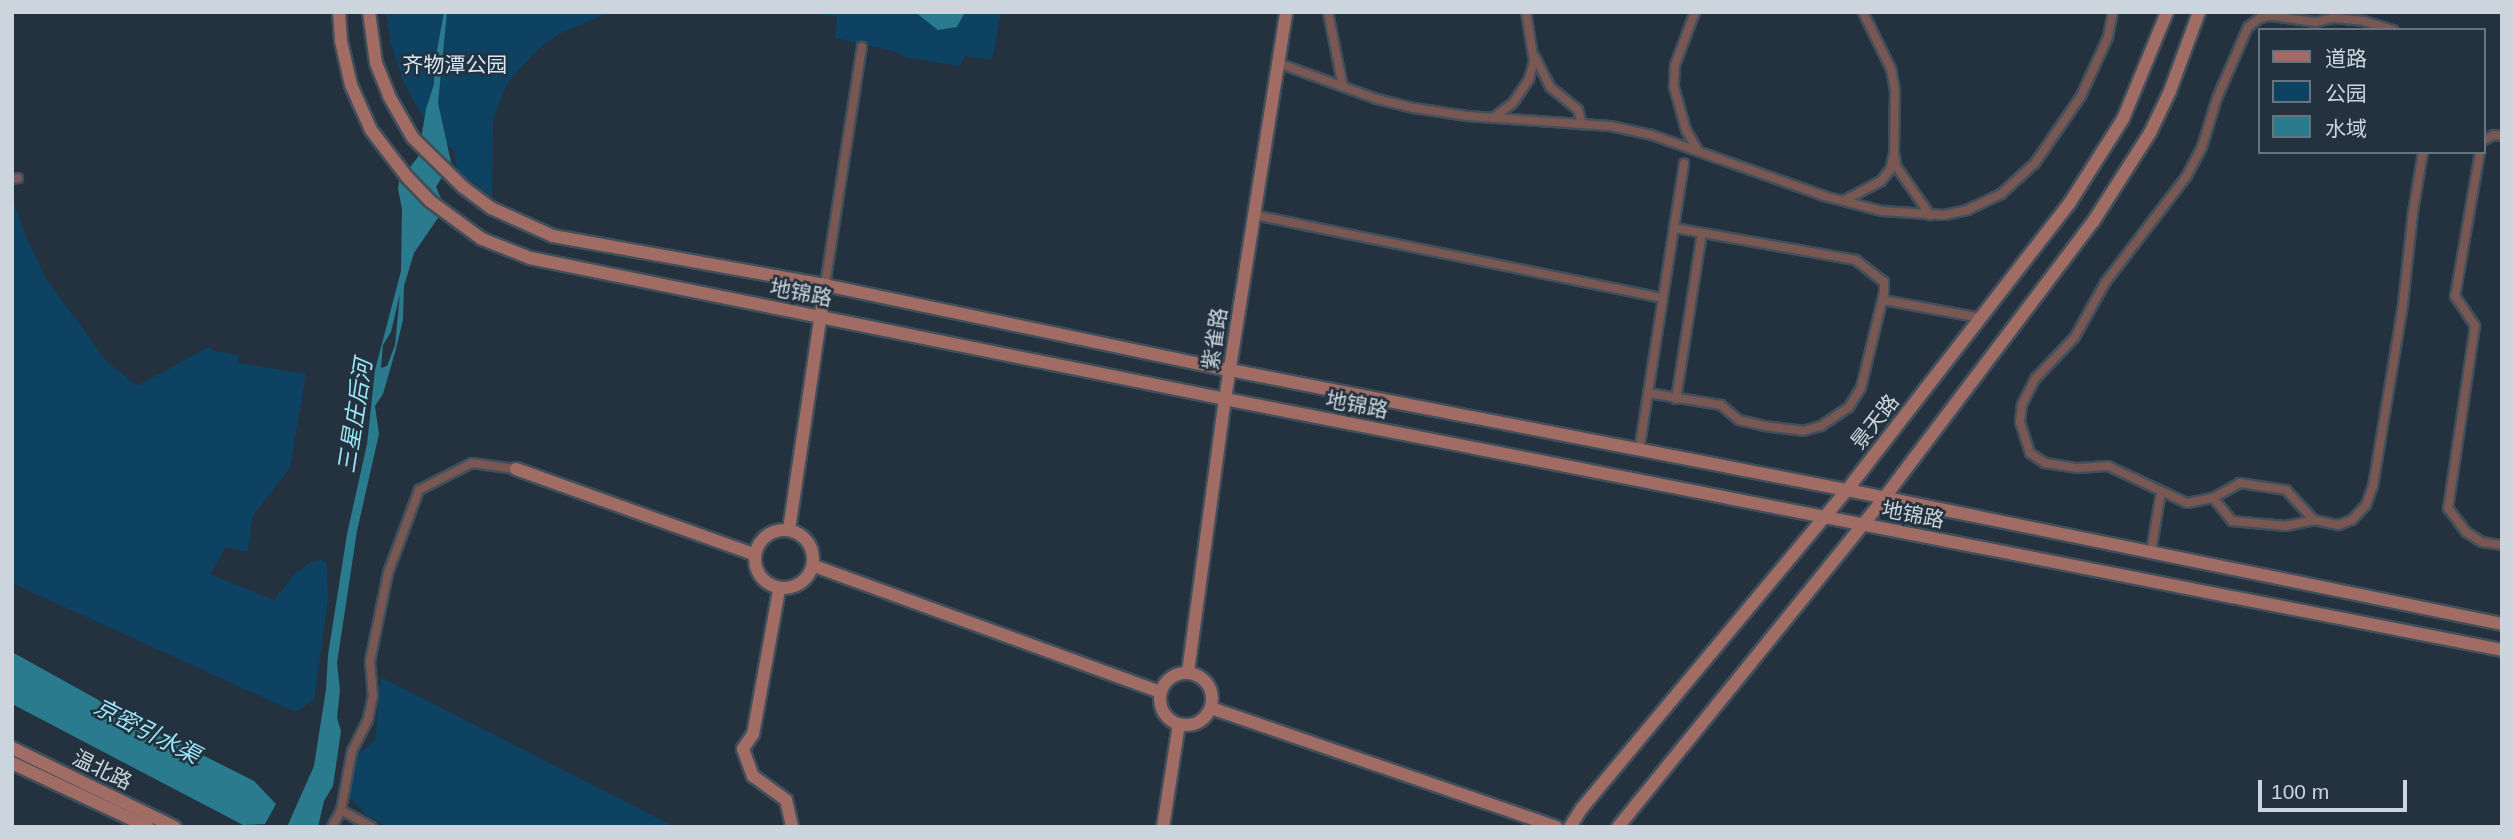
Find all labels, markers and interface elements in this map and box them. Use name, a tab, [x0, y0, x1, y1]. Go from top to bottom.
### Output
legend	[2258, 28, 2486, 154]
text: 道路	[2325, 47, 2367, 70]
park label: 齐物潭公园	[403, 52, 507, 78]
text: 公园	[2325, 82, 2367, 105]
text: 水域	[2325, 117, 2367, 140]
street label: 地锦路	[768, 275, 834, 311]
street label: 紫雀路	[1198, 306, 1232, 372]
water label: 三星庄后河	[332, 357, 378, 475]
street label: 地锦路	[1324, 387, 1390, 423]
street label: 景天路	[1846, 389, 1904, 455]
street label: 地锦路	[1880, 497, 1946, 533]
water label: 京密引水渠	[90, 693, 204, 769]
street label: 温北路	[68, 745, 136, 795]
scale bar	[2262, 766, 2411, 810]
text: 100 m	[2271, 780, 2329, 803]

